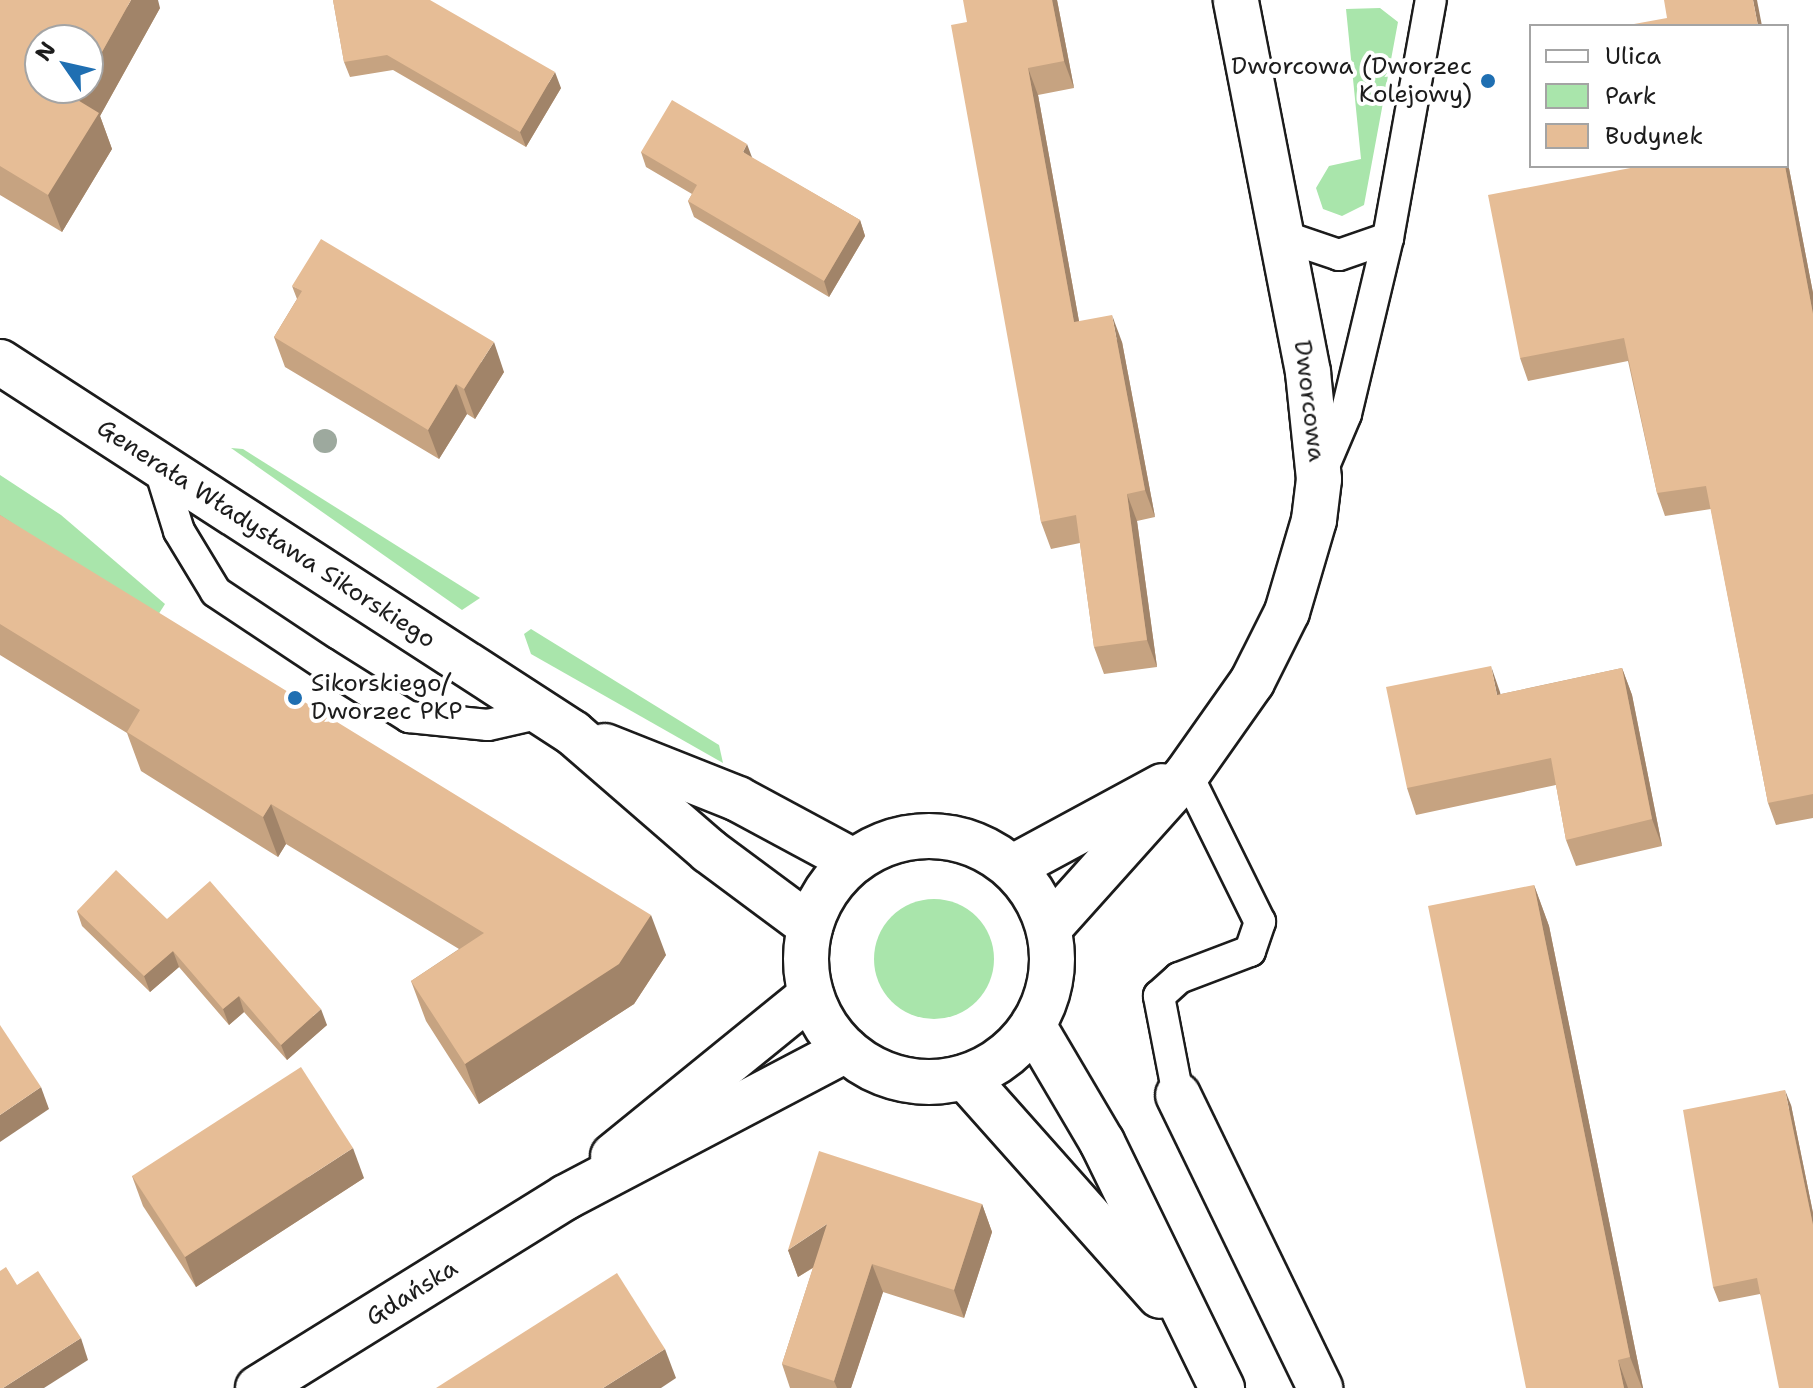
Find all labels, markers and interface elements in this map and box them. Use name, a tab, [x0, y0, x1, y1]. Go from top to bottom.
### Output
north arrow	[24, 24, 104, 104]
legend	[1529, 24, 1789, 168]
text: N	[28, 36, 62, 67]
text: Ulica	[1605, 40, 1661, 72]
place label: Dworcowa (Dworzec Kolejowy)	[1231, 53, 1472, 109]
marker: Dworcowa (Dworzec Kolejowy)	[1479, 72, 1497, 90]
text: Park	[1605, 80, 1657, 112]
text: Budynek	[1605, 120, 1703, 152]
street label: Dworcowa	[1287, 339, 1331, 463]
street label: Generała Władysława Sikorskiego	[91, 414, 441, 654]
place label: Sikorskiego/ Dworzec PKP	[311, 670, 462, 726]
marker: Sikorskiego/ Dworzec PKP	[286, 689, 304, 707]
street label: Gdańska	[361, 1254, 463, 1332]

